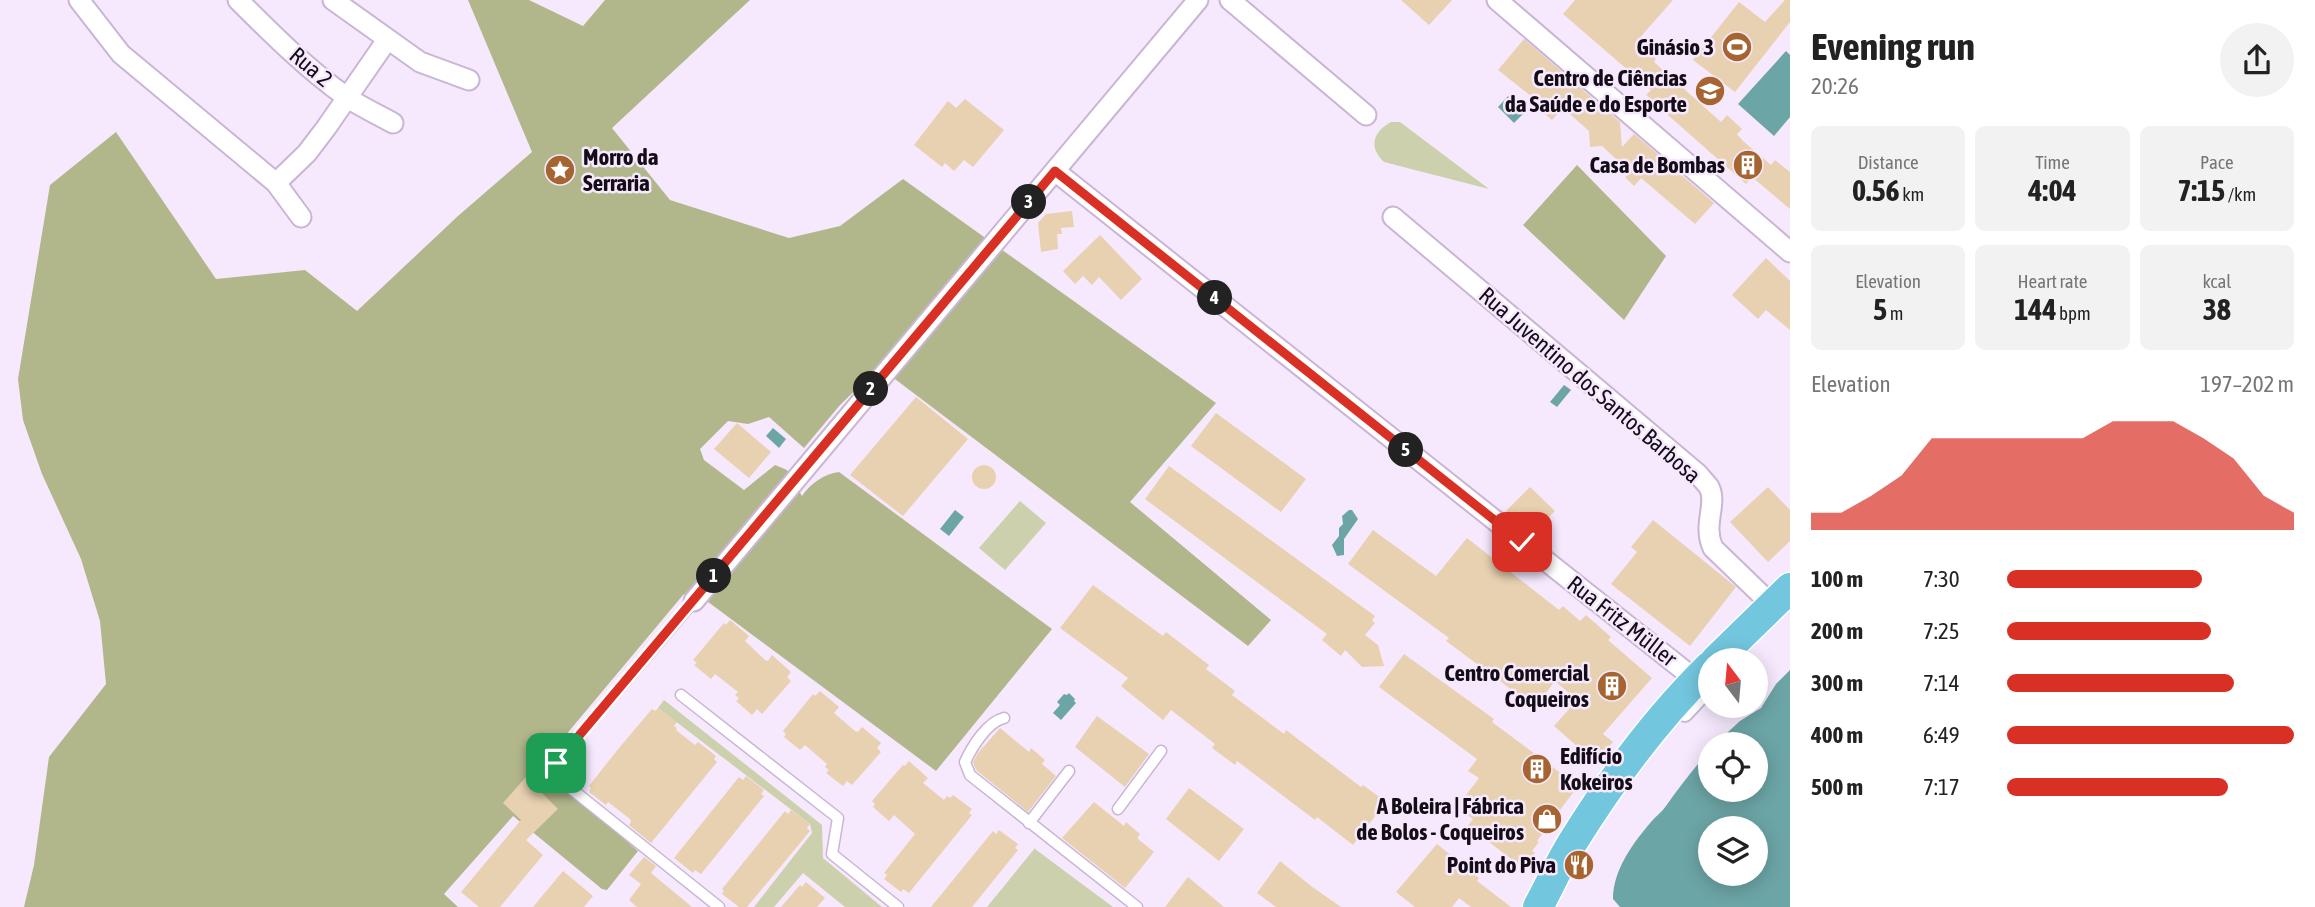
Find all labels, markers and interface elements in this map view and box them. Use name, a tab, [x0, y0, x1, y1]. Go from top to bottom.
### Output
button: share	[2220, 23, 2294, 97]
text: Evening run	[1811, 25, 1975, 68]
sports icon: Ginásio 3	[1720, 30, 1754, 64]
place label: Ginásio 3	[1636, 34, 1714, 60]
street label: Rua 2	[285, 42, 337, 92]
place label: Centro de Ciências da Saúde e do Esporte	[1505, 65, 1687, 117]
text: 20:26	[1811, 73, 1859, 99]
school or university icon: Centro de Ciências da Saúde e do Esporte	[1693, 74, 1727, 108]
place label: Morro da Serraria	[583, 144, 659, 196]
building icon: Casa de Bombas	[1731, 148, 1765, 182]
text: Distance	[1858, 151, 1919, 173]
text: Time	[2035, 151, 2070, 173]
text: Pace	[2200, 151, 2234, 173]
place label: Casa de Bombas	[1590, 152, 1725, 178]
place icon: Morro da Serraria	[543, 153, 577, 187]
text: 0.56	[1852, 173, 1900, 207]
text: 4:04	[2028, 173, 2077, 207]
text: 7:15	[2177, 173, 2225, 207]
text: km	[1900, 183, 1924, 205]
text: /km	[2225, 183, 2256, 205]
pin: 3	[1012, 184, 1046, 220]
text: 3	[1024, 190, 1033, 212]
text: Elevation	[1855, 270, 1921, 292]
text: Heart rate	[2018, 270, 2087, 292]
text: kcal	[2202, 270, 2231, 292]
pin: 4	[1198, 280, 1232, 316]
street label: Rua Juventino dos Santos Barbosa	[1474, 282, 1706, 488]
text: 4	[1210, 286, 1219, 308]
text: 5	[1873, 292, 1887, 326]
text: 144	[2014, 292, 2057, 326]
text: 38	[2203, 292, 2231, 326]
text: m	[1887, 302, 1903, 324]
text: bpm	[2057, 302, 2091, 324]
text: Elevation	[1811, 371, 1891, 397]
text: 197–202 m	[2200, 371, 2294, 397]
pin: 2	[854, 372, 888, 406]
text: 2	[866, 377, 875, 399]
pin: 5	[1388, 433, 1424, 468]
text: 5	[1401, 438, 1410, 460]
pin	[1492, 512, 1552, 572]
icon: check	[1503, 523, 1541, 561]
pin: 1	[696, 558, 732, 594]
text: 1	[709, 564, 718, 586]
text: 100 m	[1811, 566, 1863, 592]
text: 7:30	[1923, 566, 1960, 592]
street label: Rua Fritz Müller	[1562, 570, 1683, 672]
text: 200 m	[1811, 618, 1863, 644]
text: 7:25	[1923, 618, 1960, 644]
north arrow	[1698, 648, 1768, 718]
map controls	[1698, 648, 1768, 886]
place label: Centro Comercial Coqueiros	[1444, 660, 1590, 712]
building icon: Centro Comercial Coqueiros	[1595, 669, 1629, 703]
text: 300 m	[1811, 670, 1863, 696]
text: 7:14	[1923, 670, 1960, 696]
text: 400 m	[1811, 722, 1863, 748]
text: 6:49	[1923, 722, 1960, 748]
button: locate	[1698, 732, 1768, 802]
pin	[526, 733, 586, 793]
place label: Edifício Kokeiros	[1560, 743, 1633, 795]
icon: arrive	[537, 744, 575, 782]
building icon: Edifício Kokeiros	[1520, 752, 1554, 786]
text: 500 m	[1811, 774, 1863, 800]
text: 7:17	[1923, 774, 1960, 800]
place label: A Boleira | Fábrica de Bolos - Coqueiros	[1356, 793, 1524, 845]
shop icon: A Boleira | Fábrica de Bolos - Coqueiros	[1530, 802, 1564, 836]
button: layers	[1698, 816, 1768, 886]
restaurant icon: Point do Piva	[1562, 848, 1596, 882]
place label: Point do Piva	[1447, 852, 1556, 878]

